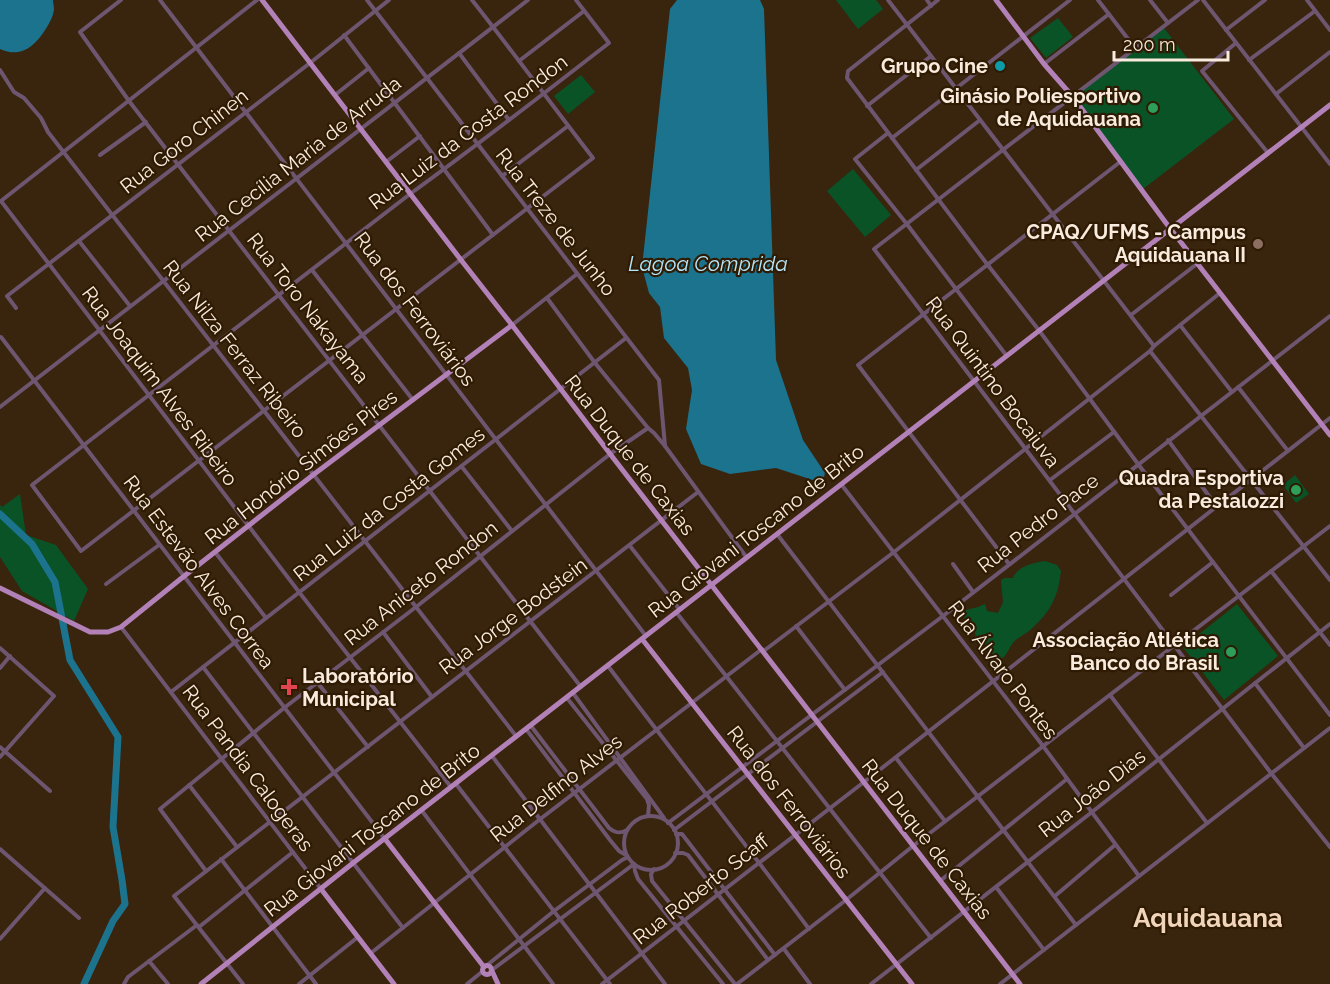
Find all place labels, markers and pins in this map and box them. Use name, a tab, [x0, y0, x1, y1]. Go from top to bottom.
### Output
place label: Grupo Cine	[881, 54, 988, 78]
marker: Grupo Cine	[993, 59, 1007, 73]
place label: Ginásio Poliesportivo de Aquidauana	[940, 84, 1141, 131]
marker: Ginásio Poliesportivo de Aquidauana	[1146, 101, 1160, 115]
place label: CPAQ/UFMS - Campus Aquidauana II	[1026, 220, 1246, 267]
marker: CPAQ/UFMS - Campus Aquidauana II	[1251, 237, 1265, 251]
place label: Quadra Esportiva da Pestalozzi	[1119, 466, 1284, 513]
marker: Quadra Esportiva da Pestalozzi	[1289, 483, 1303, 497]
place label: Associação Atlética Banco do Brasil	[1033, 628, 1220, 675]
marker: Associação Atlética Banco do Brasil	[1224, 645, 1238, 659]
place label: Laboratório Municipal	[302, 664, 414, 711]
marker: Laboratório Municipal	[280, 678, 298, 696]

